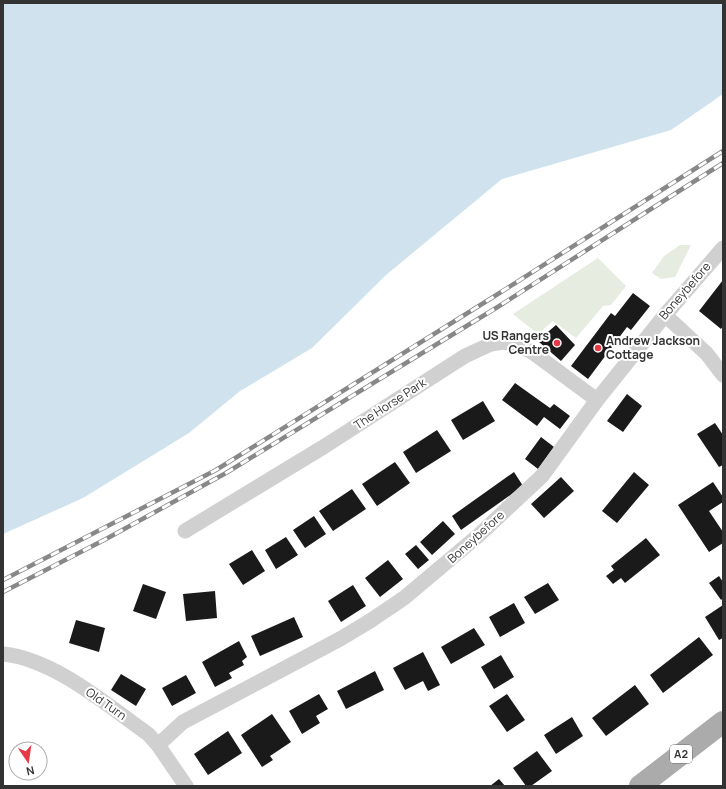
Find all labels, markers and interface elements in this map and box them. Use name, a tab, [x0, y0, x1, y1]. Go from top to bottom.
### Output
street label: Boneybefore	[655, 258, 714, 323]
place label: US Rangers Centre	[482, 327, 549, 358]
place label: Andrew Jackson Cottage	[606, 332, 700, 363]
marker: US Rangers Centre	[552, 338, 562, 348]
marker: Andrew Jackson Cottage	[593, 343, 603, 353]
street label: The Horse Park	[350, 373, 430, 433]
street label: Boneybefore	[444, 506, 508, 567]
street label: Old Turn	[83, 683, 130, 724]
north arrow	[8, 741, 48, 781]
road number: A2	[670, 745, 692, 763]
text: N	[25, 763, 36, 779]

